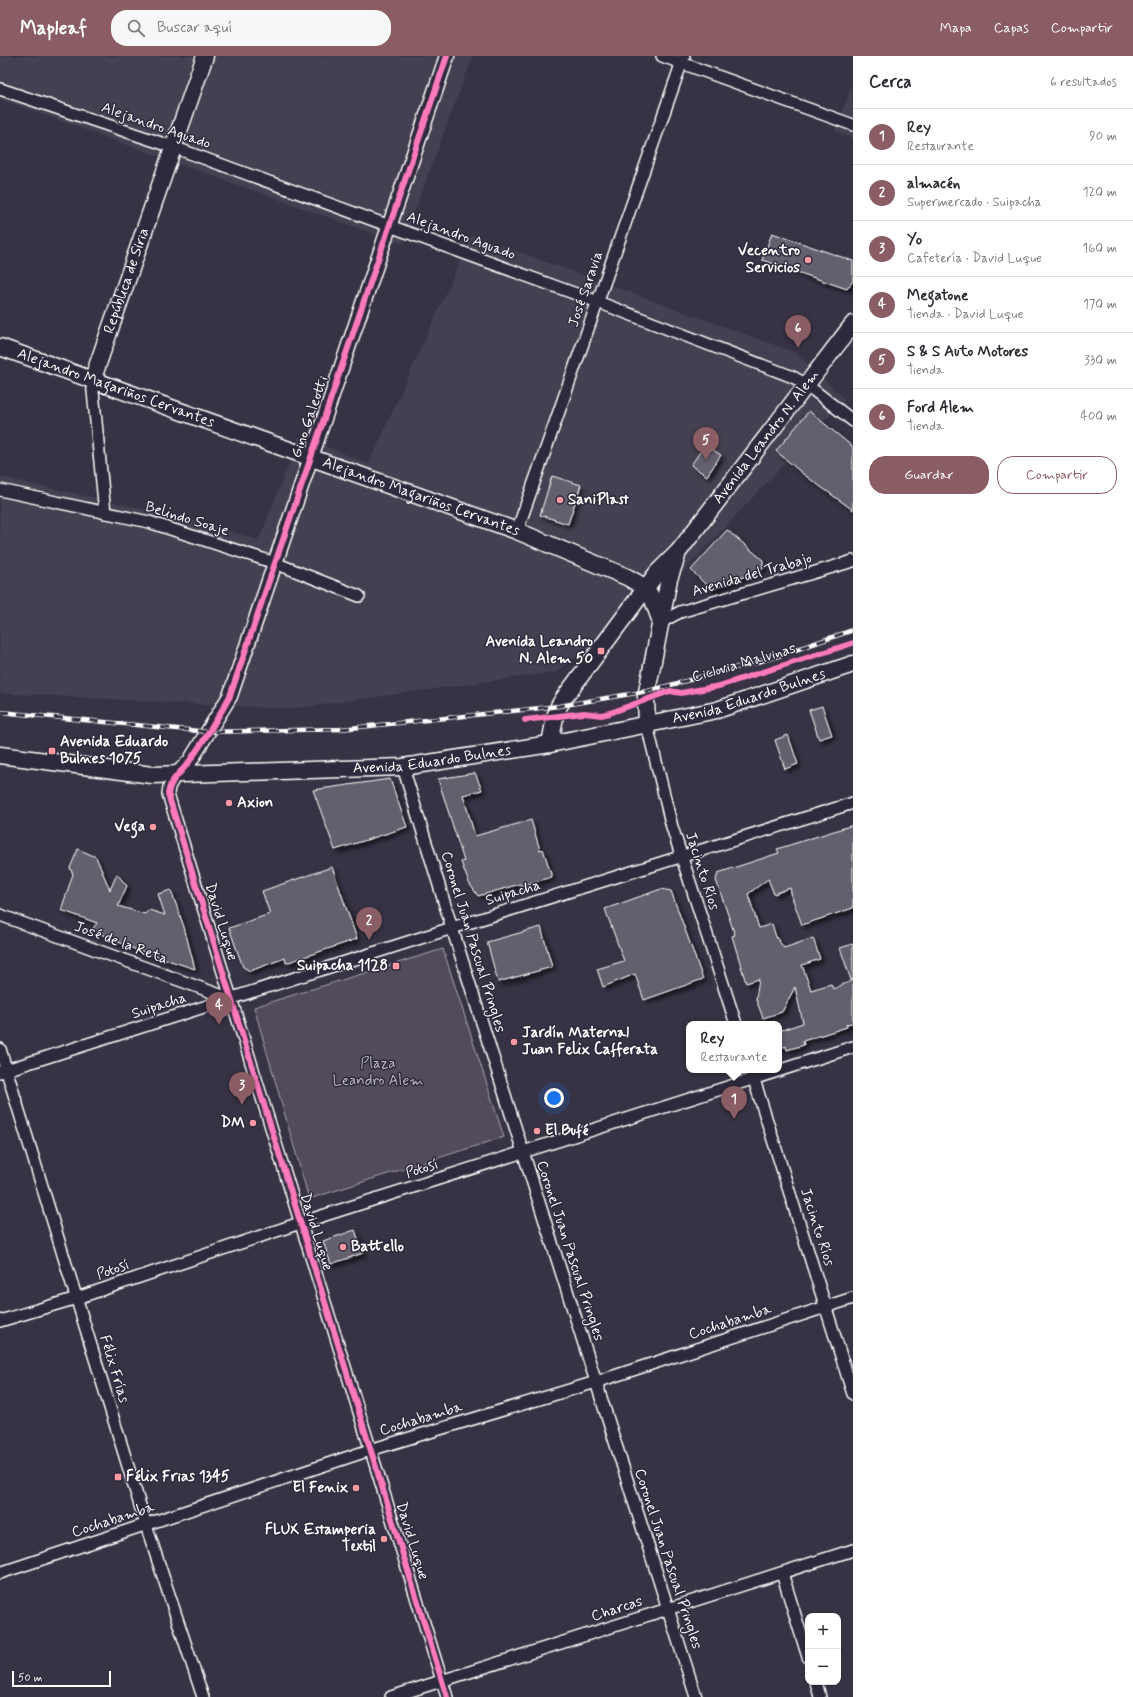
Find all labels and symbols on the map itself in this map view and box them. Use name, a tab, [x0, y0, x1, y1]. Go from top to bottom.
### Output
street label: Alejandro Aguado	[99, 98, 213, 154]
street label: Alejandro Aguado	[404, 207, 518, 265]
street label: República de Siria	[99, 225, 154, 336]
place label: Vecentro Servicios	[738, 241, 800, 278]
street label: José Saravia	[564, 248, 608, 330]
marker: Vecentro Servicios	[803, 255, 813, 265]
pin: 6	[785, 315, 811, 348]
street label: Alejandro Magariños Cervantes	[15, 344, 218, 433]
street label: Avenida Leandro N. Alem	[708, 366, 824, 508]
street label: Gino Galeotti	[287, 373, 333, 461]
pin: 5	[693, 427, 719, 460]
street label: Alejandro Magariños Cervantes	[320, 453, 523, 541]
place label: SaniPlast	[568, 490, 629, 510]
marker: SaniPlast	[555, 495, 565, 505]
street label: Belindo Soaje	[143, 497, 231, 541]
street label: Avenida del Trabajo	[690, 548, 815, 602]
place label: Avenida Leandro N. Alem 50	[485, 632, 593, 669]
street label: Ciclovia Malvinas	[690, 638, 799, 687]
marker: Avenida Leandro N. Alem 50	[596, 646, 606, 656]
street label: Avenida Eduardo Bulnes	[671, 664, 829, 729]
place label: Avenida Eduardo Bulnes 1075	[60, 732, 168, 769]
street label: Avenida Eduardo Bulnes	[353, 740, 513, 779]
marker: Avenida Eduardo Bulnes 1075	[47, 746, 57, 756]
place label: Axion	[237, 793, 273, 813]
marker: Axion	[224, 798, 234, 808]
place label: Vega	[114, 817, 145, 839]
marker: Vega	[148, 822, 158, 832]
street label: Jacinto Ríos	[680, 829, 724, 913]
street label: Coronel Juan Pascual Pringles	[435, 849, 510, 1036]
street label: Suipacha	[483, 875, 543, 911]
street label: David Luque	[200, 881, 242, 964]
pin: 2	[356, 907, 382, 940]
street label: José de la Reta	[71, 917, 171, 969]
place label: Suipacha 1128	[297, 956, 388, 976]
marker: Suipacha 1128	[391, 961, 401, 971]
street label: Suipacha	[129, 988, 189, 1024]
pin: 4	[206, 992, 232, 1025]
place label: Jardín Maternal Juan Felix Cafferata	[522, 1023, 658, 1060]
marker: Jardín Maternal Juan Felix Cafferata	[509, 1037, 519, 1047]
park label: Plaza Leandro Alem	[332, 1054, 424, 1091]
pin: 3	[229, 1072, 255, 1105]
pin: 1	[721, 1086, 747, 1119]
your location	[544, 1088, 564, 1108]
place label: DM	[221, 1113, 245, 1133]
marker: DM	[248, 1118, 258, 1128]
place label: El Bufé	[545, 1121, 589, 1141]
marker: El Bufé	[532, 1126, 542, 1136]
street label: Potosí	[403, 1155, 441, 1183]
street label: Coronel Juan Pascual Pringles	[530, 1158, 609, 1344]
street label: Jacinto Ríos	[795, 1185, 839, 1269]
street label: David Luque	[295, 1191, 337, 1274]
place label: Battello	[351, 1237, 404, 1257]
marker: Battello	[338, 1242, 348, 1252]
street label: Potosí	[94, 1255, 132, 1285]
street label: Cochabamba	[686, 1299, 775, 1345]
street label: Félix Frías	[94, 1333, 134, 1406]
street label: Cochabamba	[377, 1397, 466, 1441]
street label: Coronel Juan Pascual Pringles	[628, 1466, 707, 1652]
place label: Félix Frias 1345	[126, 1467, 230, 1487]
marker: Félix Frias 1345	[113, 1472, 123, 1482]
place label: El Fenix	[292, 1478, 348, 1498]
marker: El Fenix	[351, 1483, 361, 1493]
street label: Cochabamba	[69, 1497, 158, 1543]
street label: David Luque	[391, 1500, 433, 1583]
place label: FLUX Estamperia Textil	[265, 1520, 376, 1557]
marker: FLUX Estamperia Textil	[379, 1534, 389, 1544]
street label: Charcas	[589, 1591, 646, 1627]
scale bar	[12, 1669, 111, 1688]

